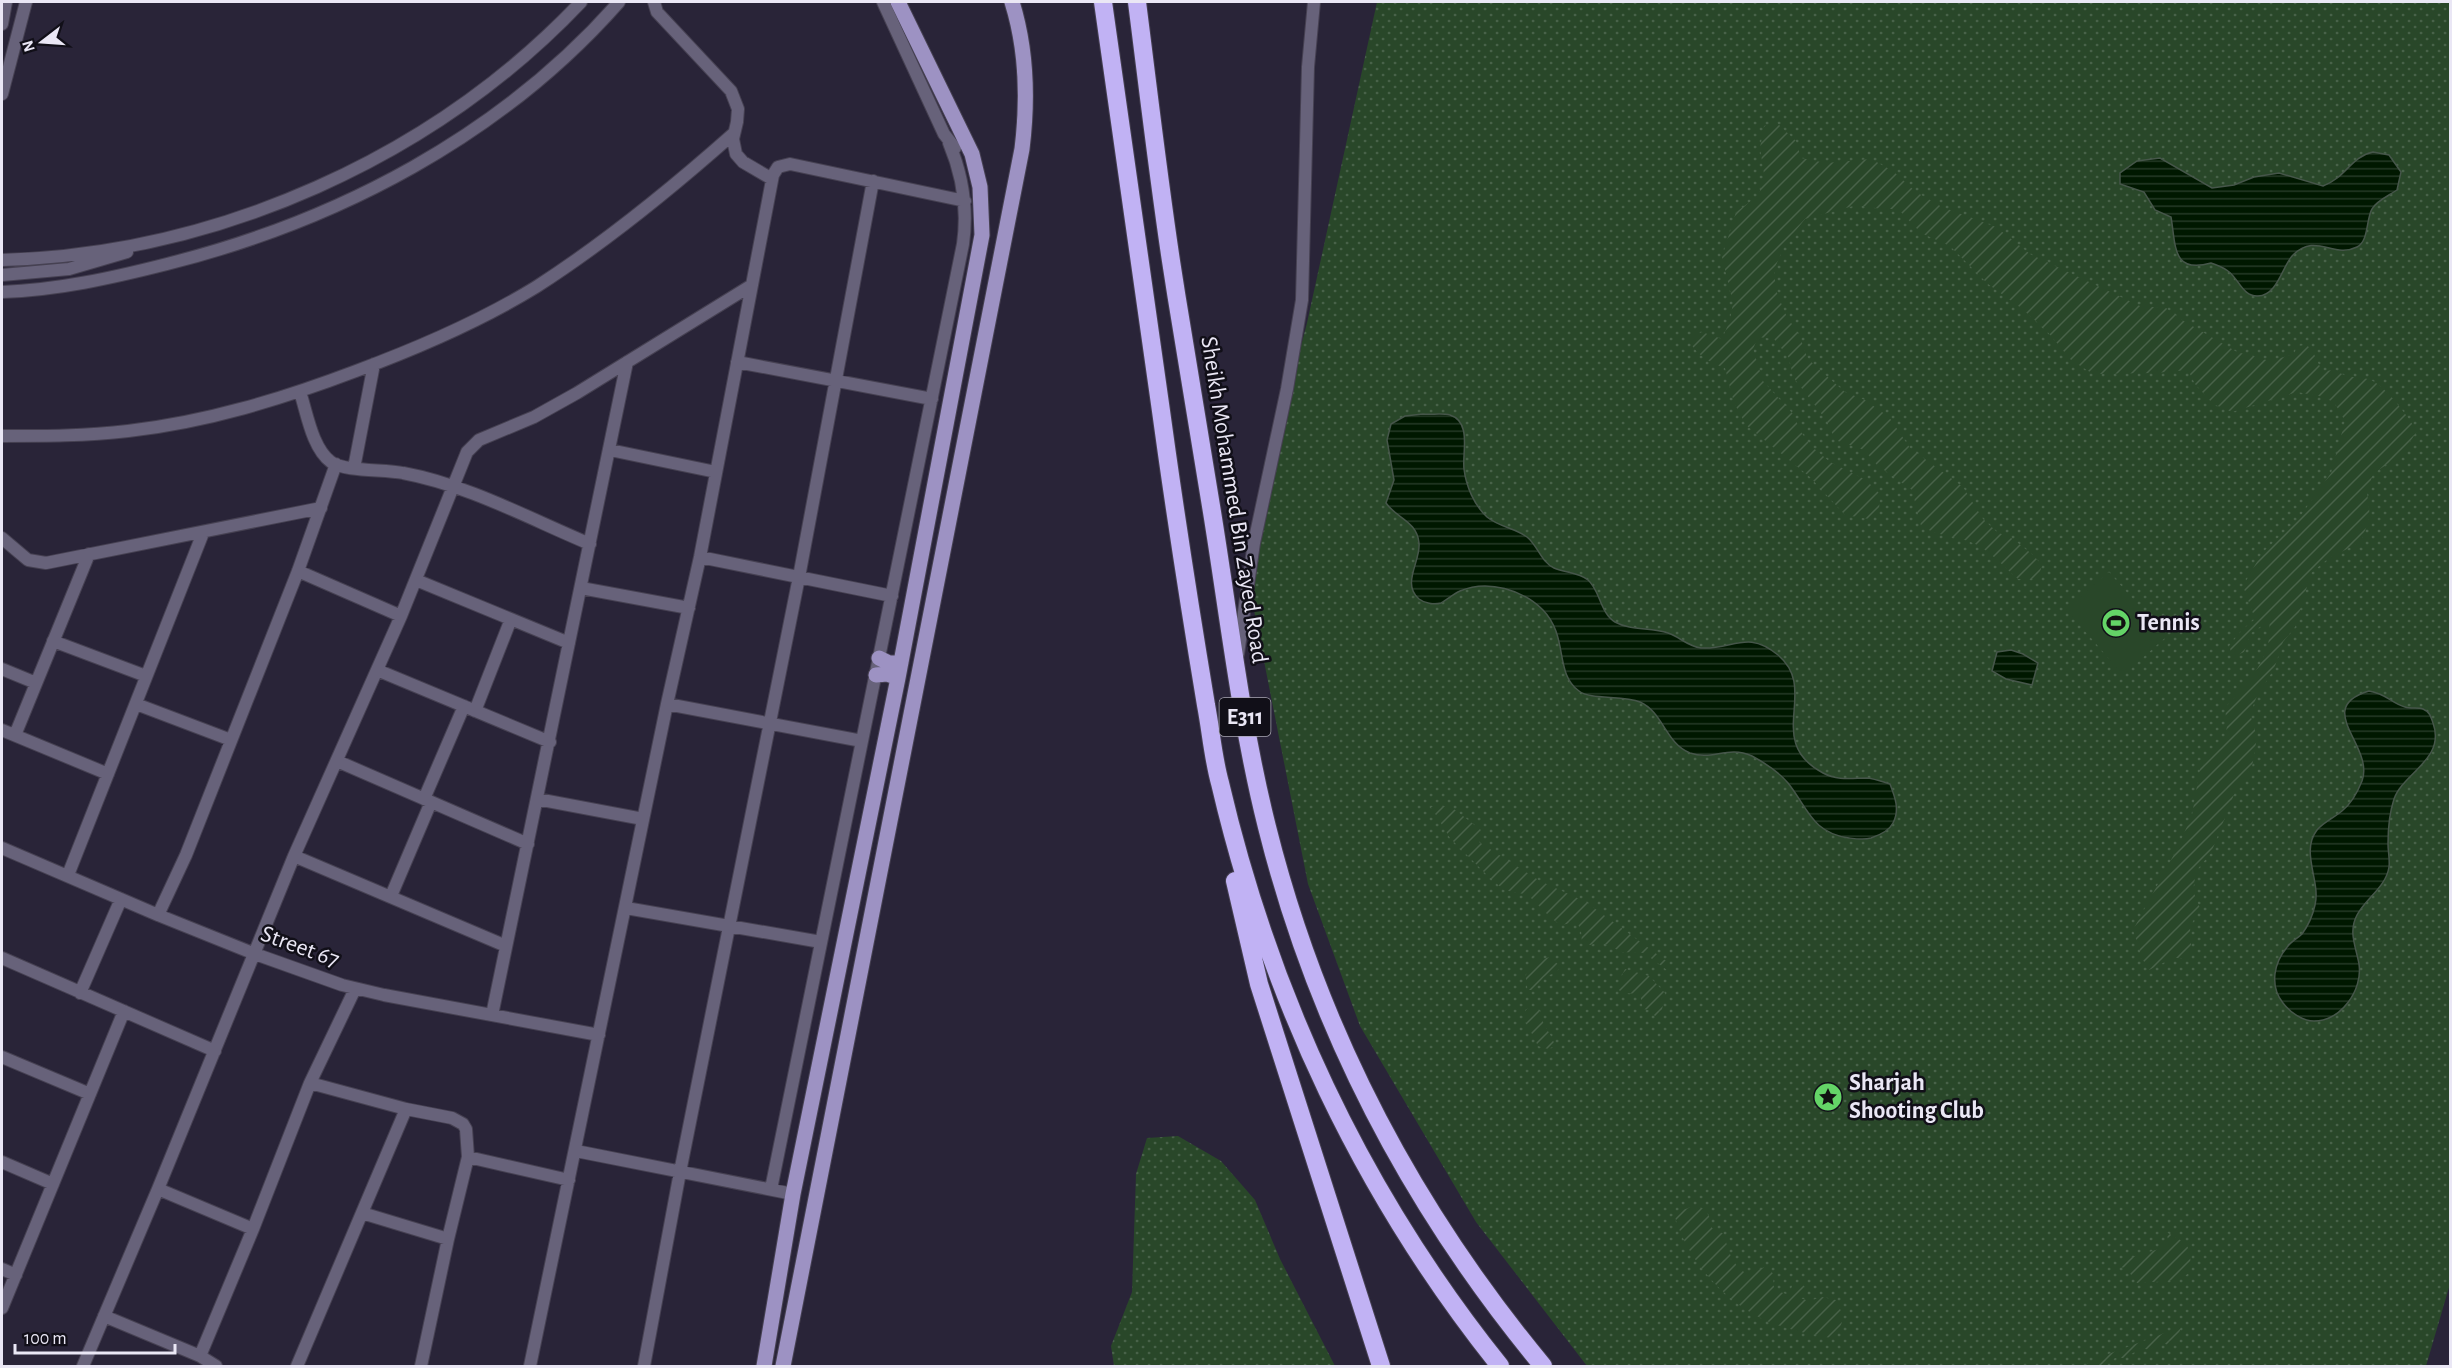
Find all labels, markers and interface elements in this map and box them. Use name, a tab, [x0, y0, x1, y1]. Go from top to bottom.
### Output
north arrow	[12, 12, 72, 72]
text: N	[19, 38, 38, 54]
street label: Sheikh Mohammed Bin Zayed Road	[1196, 335, 1272, 665]
sports icon: Tennis	[2100, 607, 2132, 639]
place label: Tennis	[2137, 611, 2200, 635]
road number: E311	[1220, 698, 1270, 736]
street label: Street 67	[257, 922, 343, 972]
place label: Sharjah Shooting Club	[1849, 1071, 1984, 1123]
place icon: Sharjah Shooting Club	[1812, 1081, 1844, 1113]
scale bar	[15, 1317, 176, 1355]
text: 100 m	[24, 1330, 67, 1348]

